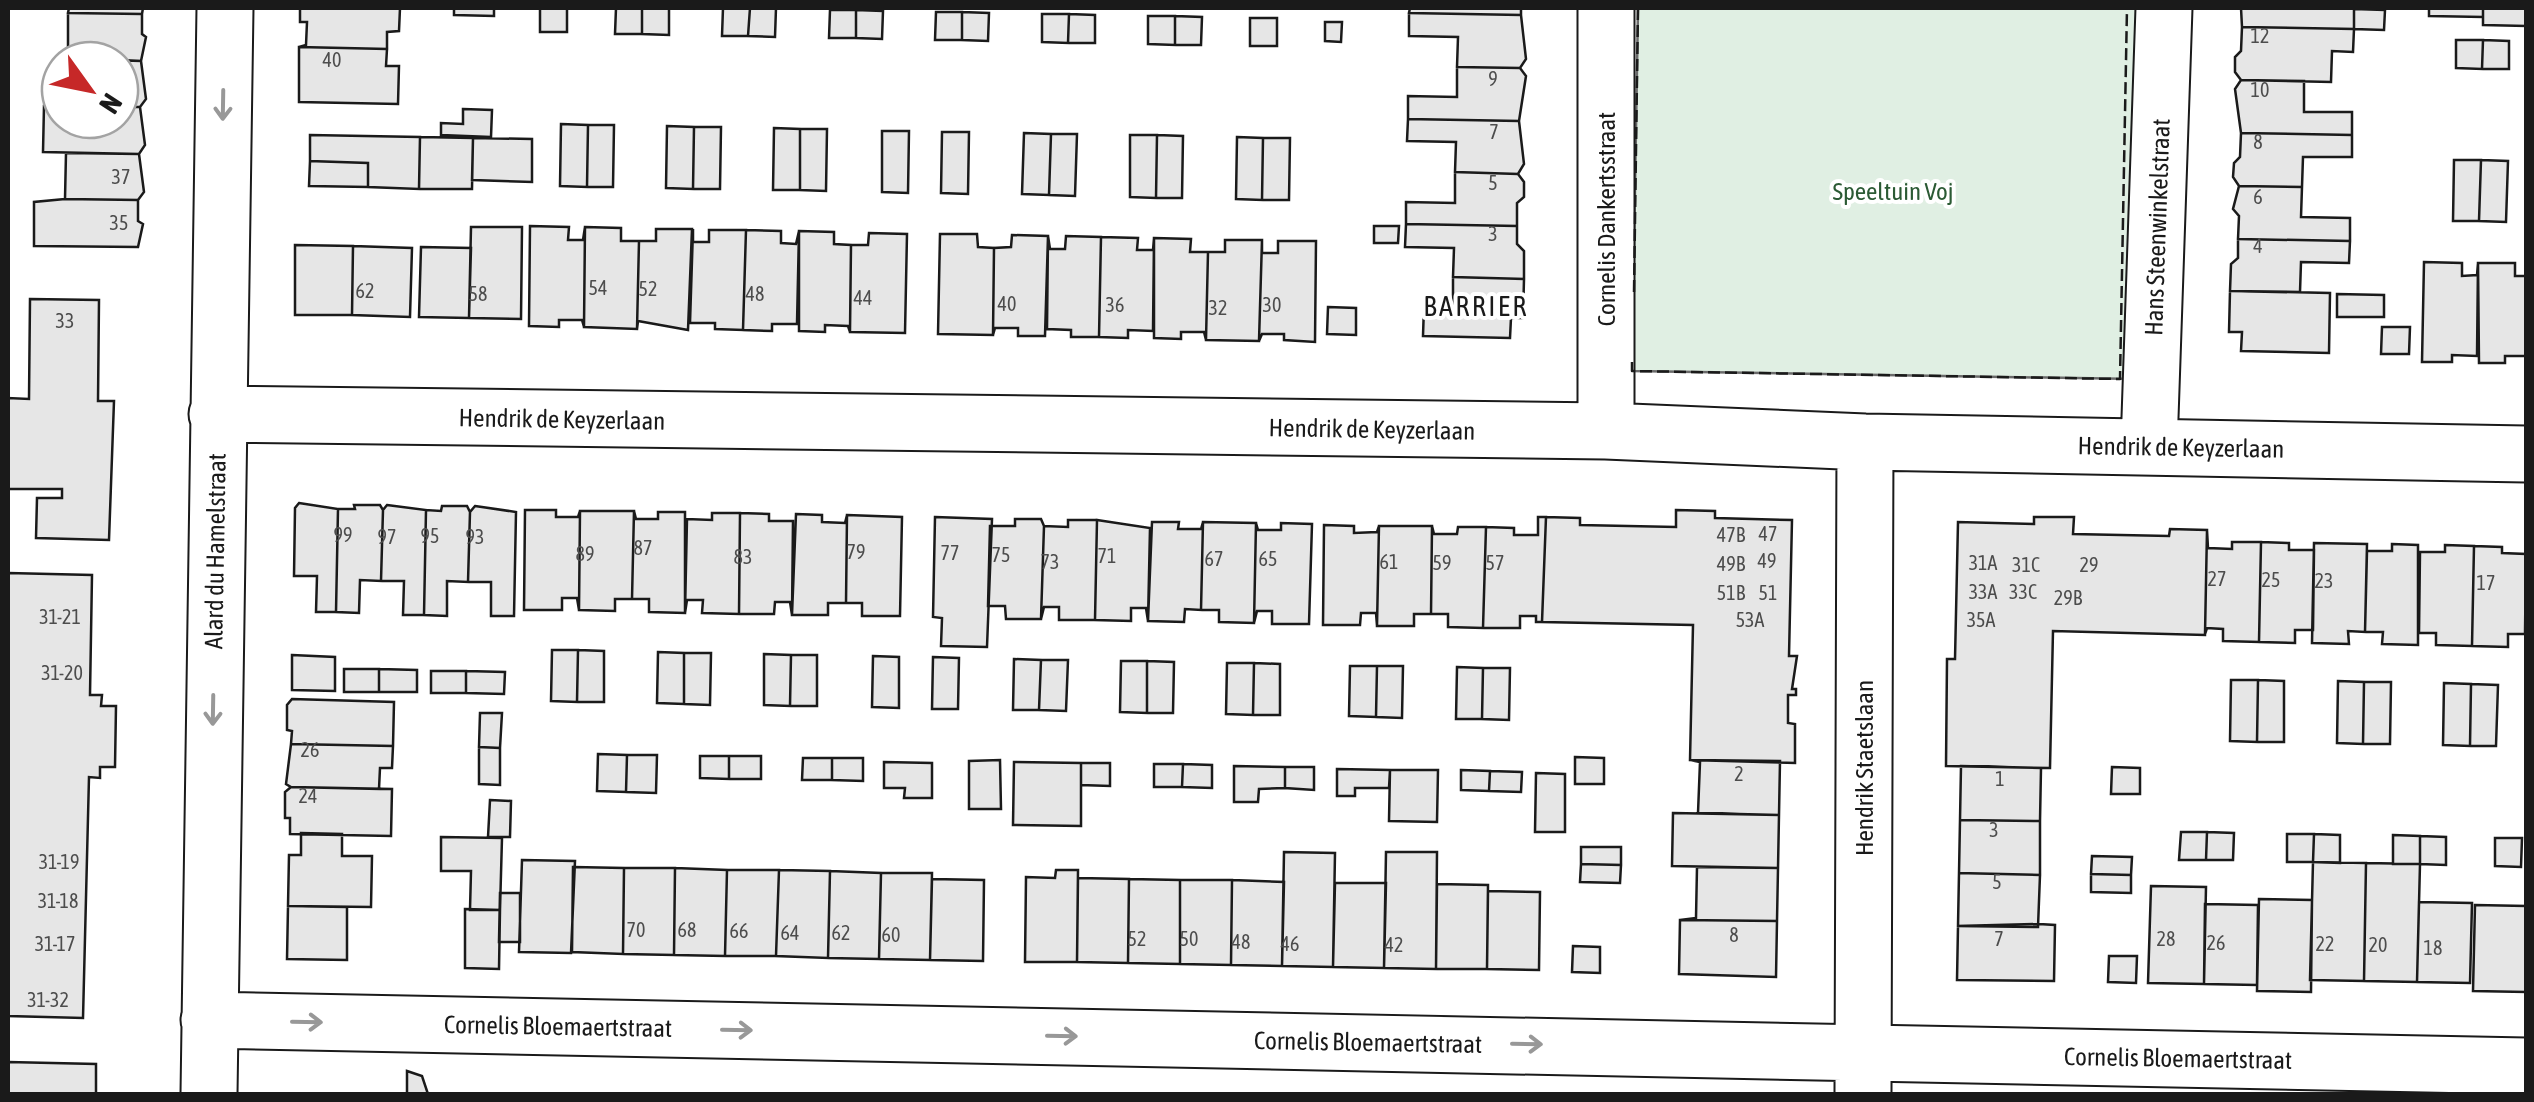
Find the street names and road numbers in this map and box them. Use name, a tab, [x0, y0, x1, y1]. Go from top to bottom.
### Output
street label: Cornelis Dankertsstraat	[1592, 112, 1620, 326]
street label: Hans Steenwinkelstraat	[2139, 118, 2175, 336]
street label: Hendrik de Keyzerlaan	[458, 403, 666, 435]
street label: Hendrik de Keyzerlaan	[1268, 413, 1476, 445]
street label: Hendrik de Keyzerlaan	[2077, 431, 2285, 463]
street label: Alard du Hamelstraat	[199, 453, 231, 649]
street label: Hendrik Staetslaan	[1850, 680, 1878, 856]
street label: Cornelis Bloemaertstraat	[444, 1010, 672, 1042]
street label: Cornelis Bloemaertstraat	[1254, 1026, 1482, 1058]
street label: Cornelis Bloemaertstraat	[2064, 1042, 2292, 1074]

